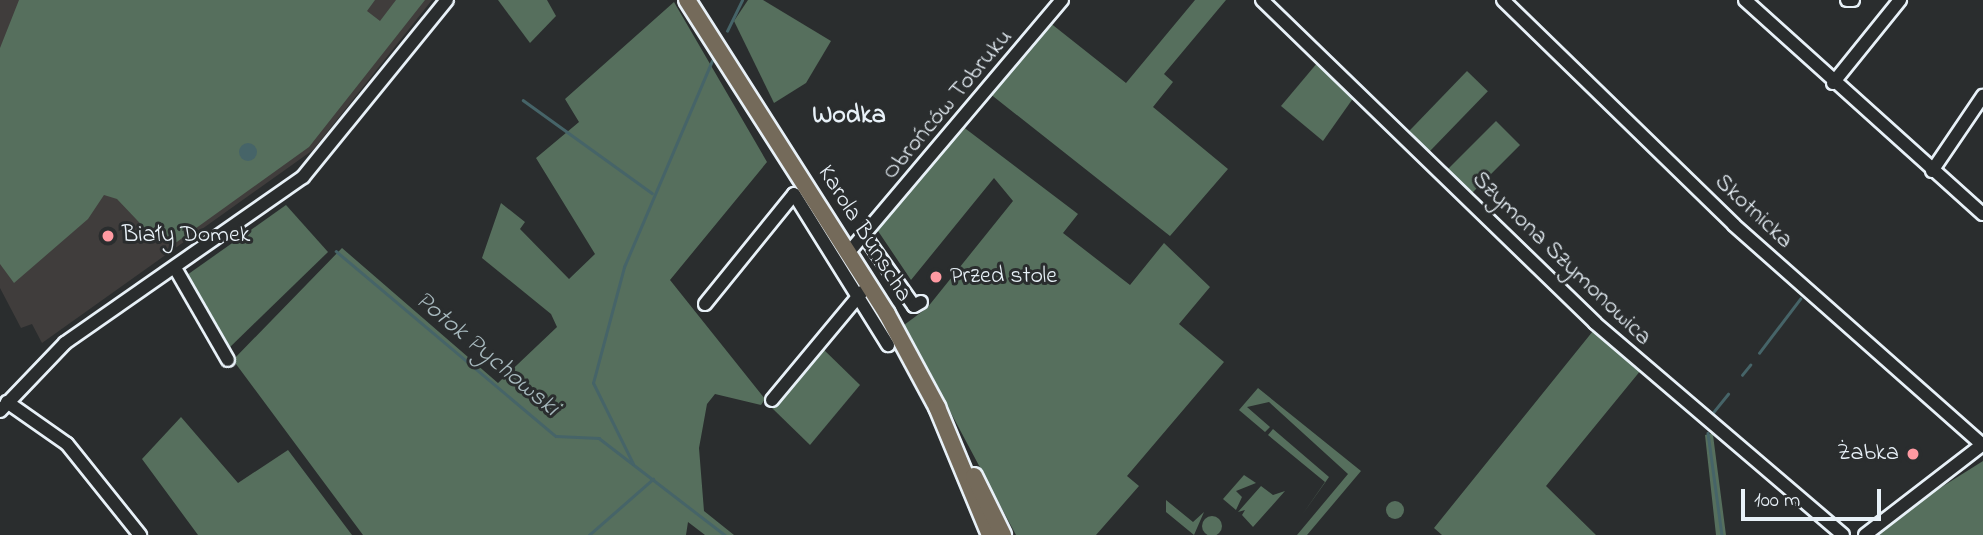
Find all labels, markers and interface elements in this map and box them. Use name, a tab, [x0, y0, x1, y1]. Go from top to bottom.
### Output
street label: Obrońców Tobruku	[877, 24, 1019, 186]
district label: Wodka	[812, 101, 886, 133]
street label: Karola Bunscha	[811, 160, 917, 308]
street label: Szymona Szymonowica	[1465, 166, 1657, 352]
street label: Skotnicka	[1708, 168, 1798, 256]
place label: Biały Domek	[122, 222, 250, 250]
marker: Biały Domek	[100, 228, 116, 244]
place label: Przed stole	[950, 263, 1057, 291]
marker: Przed stole	[928, 269, 944, 285]
water label: Potok Pychowski	[407, 286, 565, 424]
place label: Żabka	[1837, 440, 1899, 468]
marker: Żabka	[1905, 446, 1921, 462]
scale bar	[1745, 476, 1885, 520]
text: 100 m	[1754, 486, 1800, 516]

